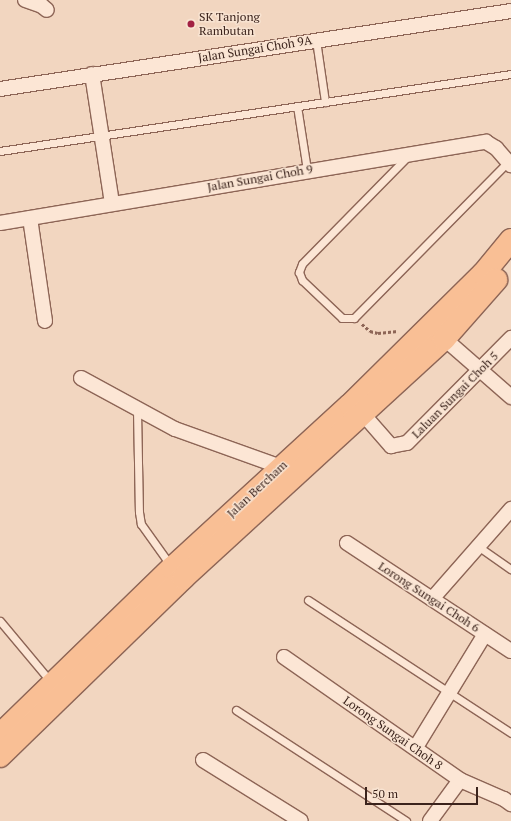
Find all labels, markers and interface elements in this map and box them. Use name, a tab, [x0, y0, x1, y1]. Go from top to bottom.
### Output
place label: SK Tanjong Rambutan	[199, 10, 260, 38]
marker: SK Tanjong Rambutan	[186, 19, 196, 29]
street label: Jalan Sungai Choh 9A	[197, 33, 313, 65]
street label: Jalan Sungai Choh 9	[206, 162, 314, 194]
street label: Laluan Sungai Choh 5	[409, 349, 501, 441]
street label: Jalan Bercham	[224, 457, 290, 521]
street label: Lorong Sungai Choh 6	[376, 559, 482, 635]
street label: Lorong Sungai Choh 8	[341, 693, 445, 773]
scale bar	[367, 779, 480, 805]
text: 50 m	[372, 786, 398, 801]

